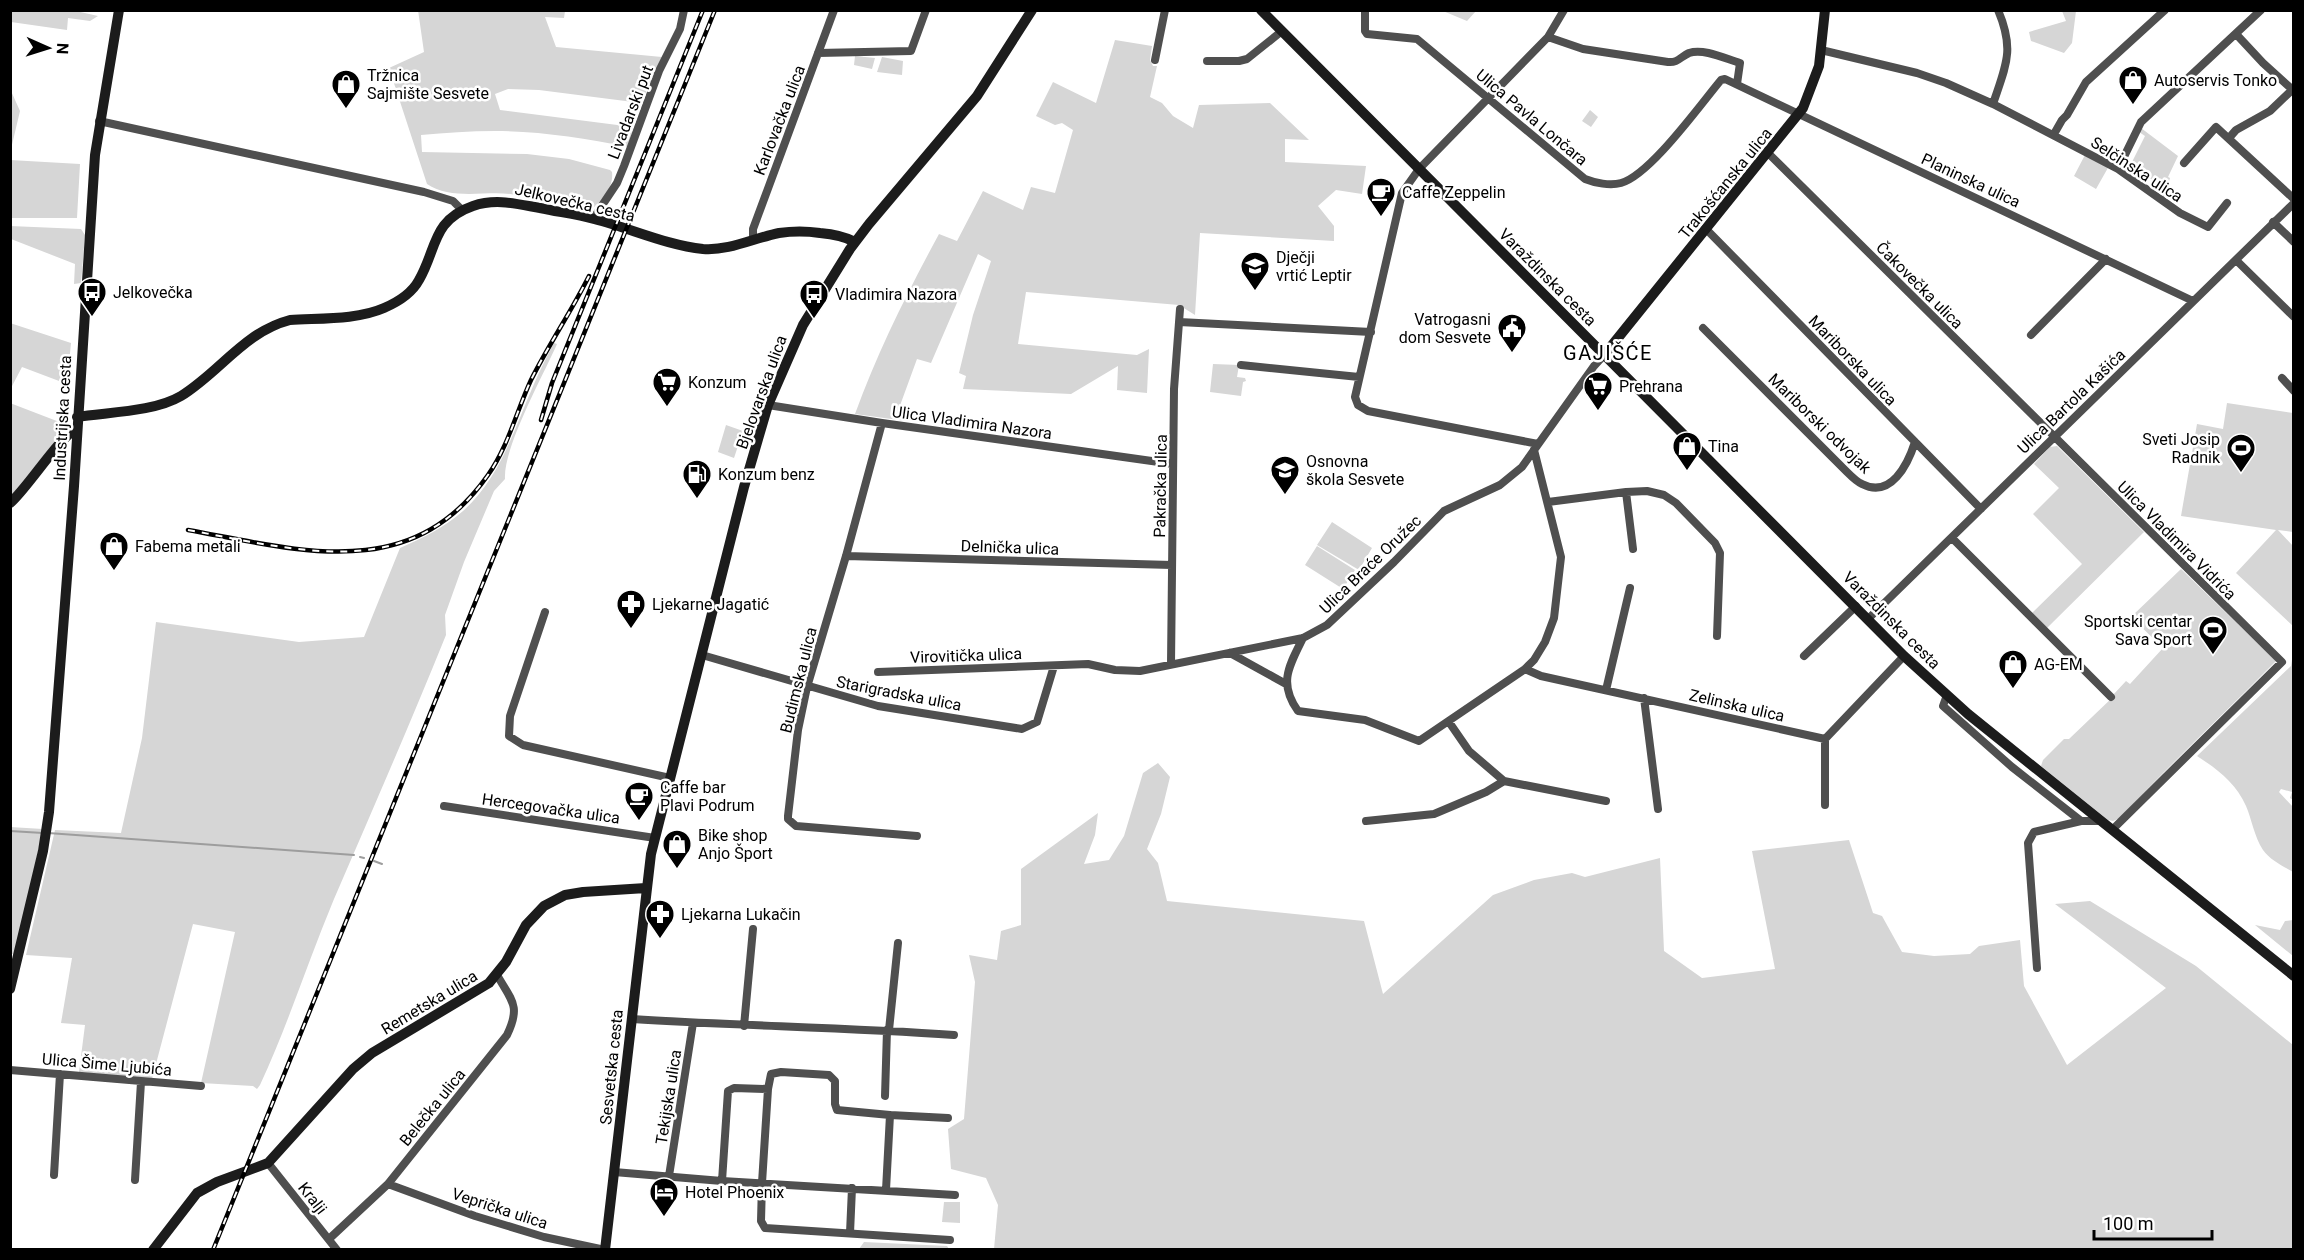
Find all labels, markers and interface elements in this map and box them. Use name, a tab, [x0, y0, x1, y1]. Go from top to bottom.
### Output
north arrow	[18, 18, 78, 78]
text: N	[53, 43, 72, 55]
street label: Livadarski put	[604, 62, 657, 162]
street label: Karlovačka ulica	[750, 63, 809, 178]
shop icon: Autoservis Tonko	[2117, 64, 2149, 106]
street label: Ulica Pavla Lončara	[1472, 65, 1591, 170]
place label: Tržnica Sajmište Sesvete	[367, 66, 489, 103]
shop icon: Tržnica Sajmište Sesvete	[330, 68, 362, 110]
place label: Autoservis Tonko	[2154, 71, 2277, 90]
street label: Trakošćanska ulica	[1675, 124, 1776, 242]
street label: Selčinska ulica	[2087, 133, 2186, 206]
street label: Planinska ulica	[1918, 149, 2023, 212]
cafe icon: Caffe Zeppelin	[1365, 176, 1397, 218]
street label: Jelkovečka cesta	[513, 179, 637, 226]
place label: Caffe Zeppelin	[1402, 183, 1505, 202]
street label: Varaždinska cesta	[1495, 225, 1600, 330]
street label: Čakovečka ulica	[1872, 237, 1968, 333]
place label: Dječji vrtić Leptir	[1276, 248, 1352, 285]
school or university icon: Dječji vrtić Leptir	[1239, 250, 1271, 292]
bus stop icon: Jelkovečka	[76, 276, 108, 318]
bus stop icon: Vladimira Nazora	[798, 278, 830, 320]
place label: Jelkovečka	[113, 283, 193, 302]
place label: Vladimira Nazora	[835, 285, 957, 304]
place label: Vatrogasni dom Sesvete	[1399, 310, 1491, 347]
street label: Mariborska ulica	[1805, 311, 1901, 409]
public building icon: Vatrogasni dom Sesvete	[1496, 312, 1528, 354]
street label: Bjelovarska ulica	[732, 333, 791, 452]
district label: GAJIŠĆE	[1563, 341, 1653, 365]
street label: Ulica Bartola Kašića	[2014, 345, 2129, 458]
street label: Industrijska cesta	[50, 355, 75, 481]
supermarket icon: Konzum	[651, 366, 683, 408]
supermarket icon: Prehrana	[1582, 370, 1614, 412]
street label: Mariborski odvojak	[1764, 370, 1876, 478]
place label: Konzum	[688, 373, 747, 392]
place label: Prehrana	[1619, 377, 1683, 396]
street label: Ulica Vladimira Nazora	[891, 402, 1053, 443]
shop icon: Tina	[1671, 430, 1703, 472]
place label: Sveti Josip Radnik	[2142, 430, 2221, 467]
sports icon: Sveti Josip Radnik	[2225, 432, 2257, 474]
street label: Pakračka ulica	[1150, 434, 1171, 538]
place label: Tina	[1708, 437, 1739, 456]
place label: Osnovna škola Sesvete	[1306, 452, 1404, 489]
school or university icon: Osnovna škola Sesvete	[1269, 454, 1301, 496]
fuel station icon: Konzum benz	[681, 458, 713, 500]
place label: Konzum benz	[718, 465, 815, 484]
street label: Ulica Vladimira Vidrića	[2113, 477, 2240, 604]
street label: Ulica Braće Oružec	[1316, 511, 1425, 618]
shop icon: Fabema metali	[98, 530, 130, 572]
street label: Delnička ulica	[960, 536, 1060, 559]
place label: Fabema metali	[135, 537, 241, 556]
street label: Varaždinska cesta	[1839, 568, 1944, 673]
pharmacy icon: Ljekarne Jagatić	[615, 588, 647, 630]
place label: Ljekarne Jagatić	[652, 595, 769, 614]
place label: Sportski centar Sava Sport	[2084, 612, 2193, 649]
sports icon: Sportski centar Sava Sport	[2197, 614, 2229, 656]
street label: Budimska ulica	[776, 625, 821, 735]
street label: Virovitička ulica	[910, 644, 1022, 667]
shop icon: AG-EM	[1997, 648, 2029, 690]
place label: AG-EM	[2034, 655, 2083, 674]
street label: Starigradska ulica	[835, 672, 963, 715]
street label: Zelinska ulica	[1687, 685, 1786, 726]
place label: Caffe bar Plavi Podrum	[660, 778, 755, 815]
cafe icon: Caffe bar Plavi Podrum	[623, 780, 655, 822]
street label: Hercegovačka ulica	[481, 789, 621, 828]
place label: Bike shop Anjo Šport	[698, 826, 773, 863]
shop icon: Bike shop Anjo Šport	[661, 828, 693, 870]
pharmacy icon: Ljekarna Lukačin	[644, 898, 676, 940]
place label: Ljekarna Lukačin	[681, 905, 801, 924]
street label: Remetska ulica	[378, 966, 481, 1039]
street label: Sesvetska cesta	[596, 1009, 627, 1126]
street label: Ulica Šime Ljubića	[41, 1048, 173, 1080]
street label: Tekijska ulica	[652, 1048, 685, 1146]
street label: Belečka ulica	[396, 1065, 469, 1150]
hotel icon: Hotel Phoenix	[648, 1176, 680, 1218]
street label: Kralji	[294, 1178, 331, 1218]
place label: Hotel Phoenix	[685, 1183, 784, 1202]
street label: Veprička ulica	[450, 1184, 550, 1233]
scale bar	[2094, 1203, 2212, 1241]
text: 100 m	[2103, 1213, 2154, 1234]

